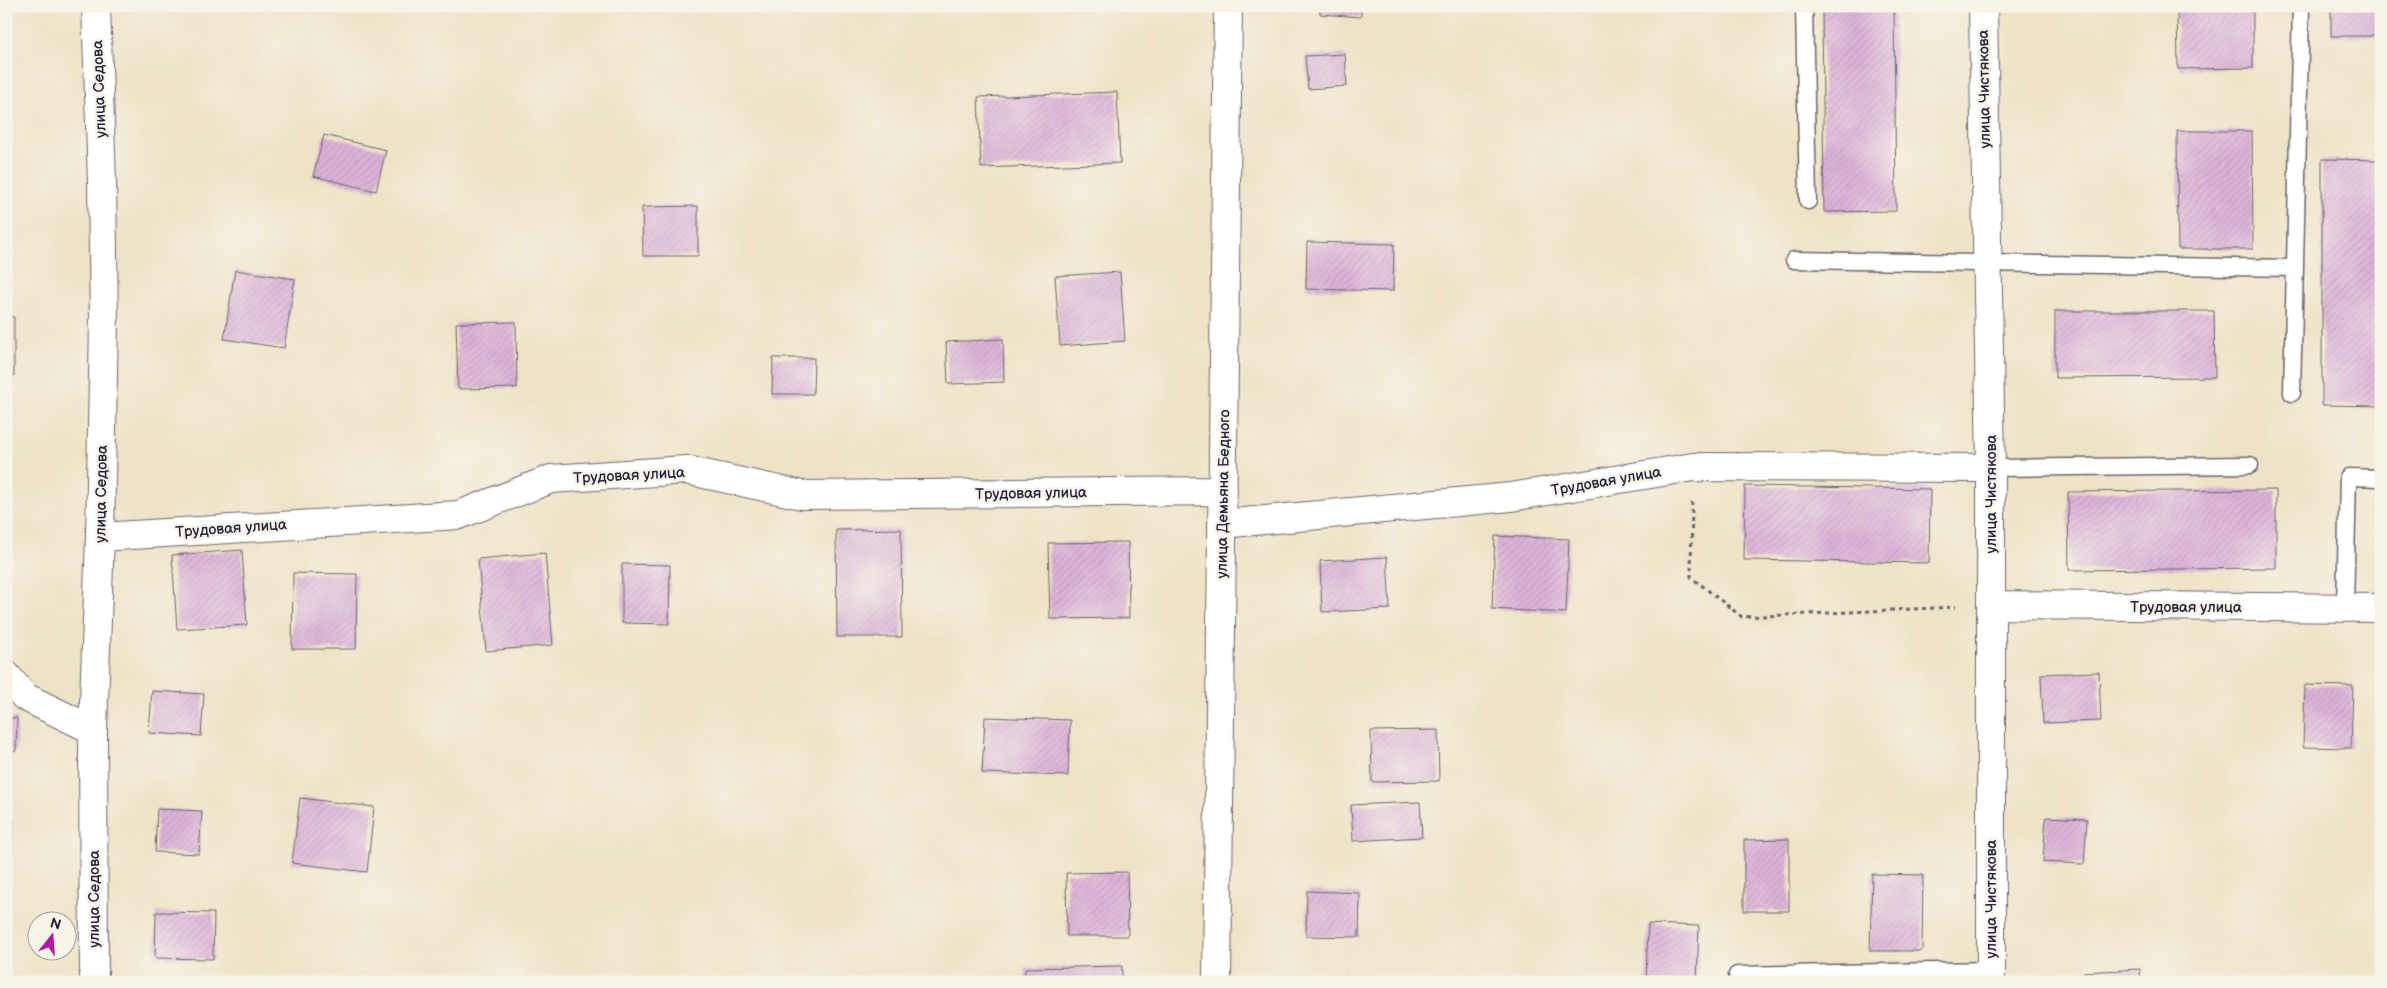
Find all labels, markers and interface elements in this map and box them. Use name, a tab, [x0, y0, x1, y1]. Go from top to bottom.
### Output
street label: улица Чистякова	[1974, 29, 1995, 149]
street label: улица Седова	[88, 40, 111, 138]
street label: улица Демьяна Бедного	[1213, 409, 1234, 579]
street label: улица Чистякова	[1982, 434, 2001, 553]
street label: улица Седова	[91, 445, 112, 543]
street label: Трудовая улица	[1549, 462, 1663, 501]
street label: Трудовая улица	[573, 463, 685, 488]
street label: Трудовая улица	[975, 483, 1087, 504]
street label: Трудовая улица	[175, 515, 288, 542]
street label: Трудовая улица	[2130, 598, 2242, 617]
street label: улица Чистякова	[1982, 839, 2001, 958]
street label: улица Седова	[85, 850, 104, 948]
north arrow	[28, 910, 78, 960]
text: N	[48, 914, 63, 934]

